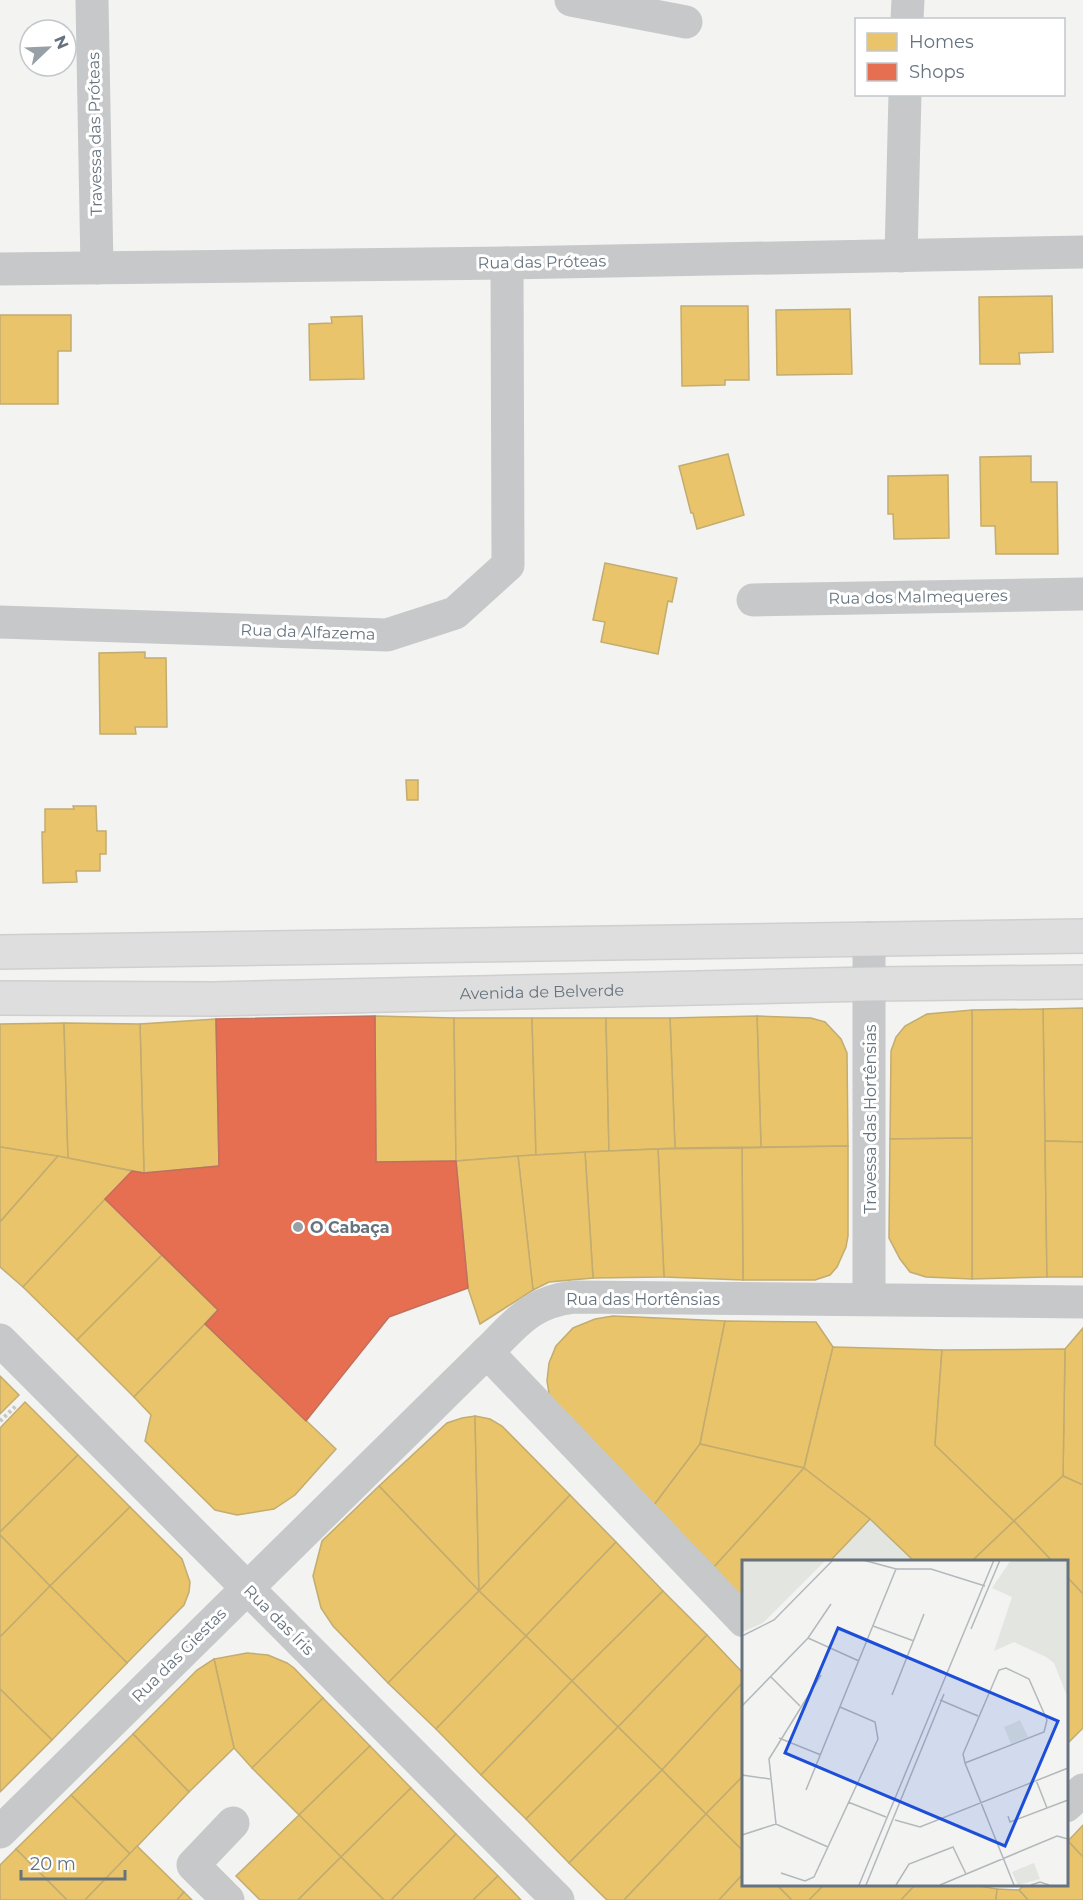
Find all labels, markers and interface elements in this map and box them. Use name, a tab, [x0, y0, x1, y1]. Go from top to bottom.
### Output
north arrow	[18, 18, 78, 78]
legend	[855, 18, 1065, 96]
text: Homes	[909, 31, 974, 53]
text: N	[50, 33, 73, 52]
street label: Travessa das Próteas	[84, 52, 106, 216]
text: Shops	[909, 61, 965, 83]
street label: Rua das Próteas	[478, 251, 607, 273]
street label: Rua dos Malmequeres	[828, 586, 1008, 608]
street label: Rua da Alfazema	[240, 620, 376, 644]
street label: Avenida de Belverde	[459, 980, 624, 1003]
street label: Travessa das Hortênsias	[861, 1024, 880, 1214]
place label: O Cabaça	[310, 1218, 390, 1238]
marker: O Cabaça	[291, 1220, 305, 1234]
street label: Rua das Hortênsias	[566, 1290, 720, 1309]
inset map	[742, 1560, 1068, 1885]
street label: Rua das Íris	[240, 1581, 318, 1659]
street label: Rua das Giestas	[128, 1604, 230, 1706]
scale bar	[21, 1843, 124, 1881]
text: 20 m	[30, 1853, 76, 1875]

